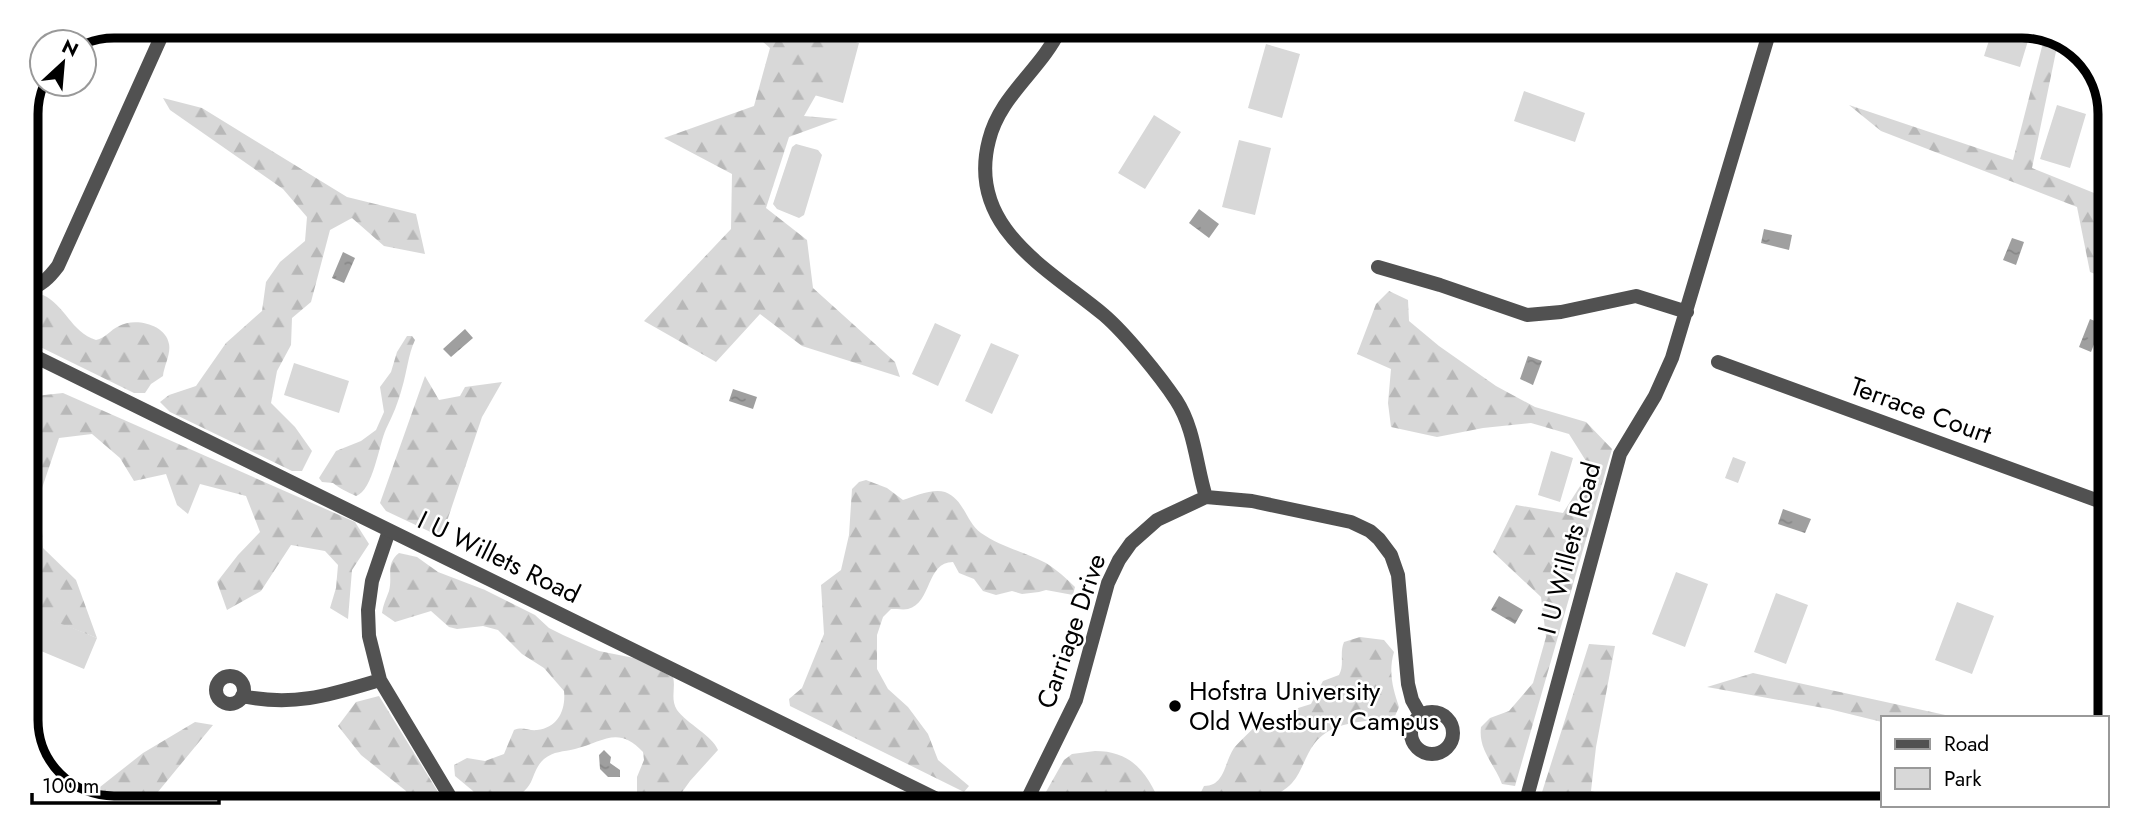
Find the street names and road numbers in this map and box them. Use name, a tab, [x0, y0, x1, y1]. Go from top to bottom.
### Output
street label: Terrace Court	[1845, 367, 1998, 453]
street label: I U Willets Road	[1528, 458, 1610, 638]
street label: I U Willets Road	[411, 501, 587, 613]
street label: Carriage Drive	[1027, 549, 1115, 713]

